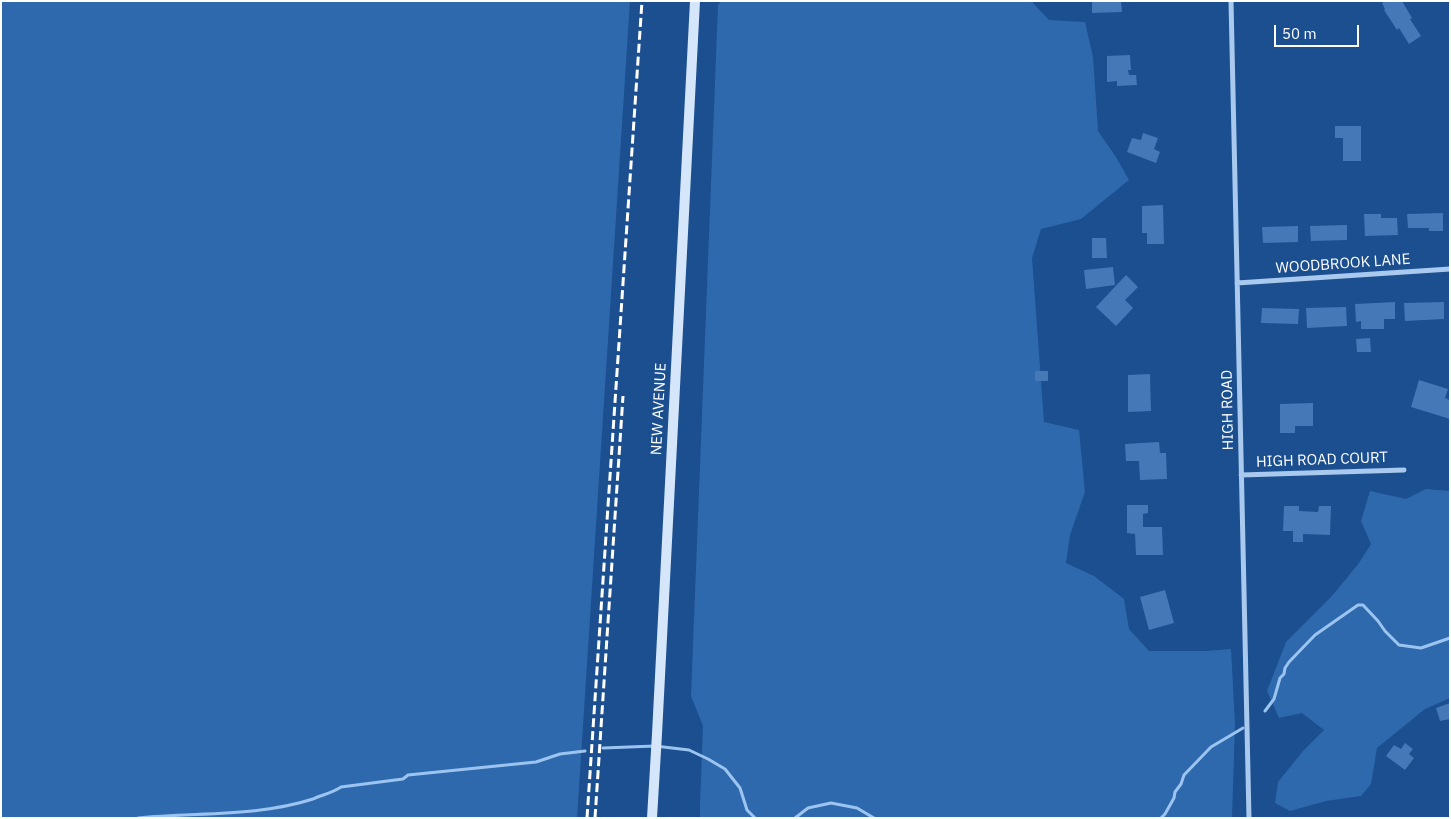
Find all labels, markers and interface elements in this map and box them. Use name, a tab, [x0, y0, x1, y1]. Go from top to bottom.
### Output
scale bar	[1276, 15, 1361, 47]
text: 50 m	[1282, 24, 1317, 43]
street label: WOODBROOK LANE	[1275, 250, 1411, 278]
street label: NEW AVENUE	[648, 362, 670, 456]
street label: HIGH ROAD	[1218, 369, 1238, 451]
street label: HIGH ROAD COURT	[1256, 449, 1388, 471]

